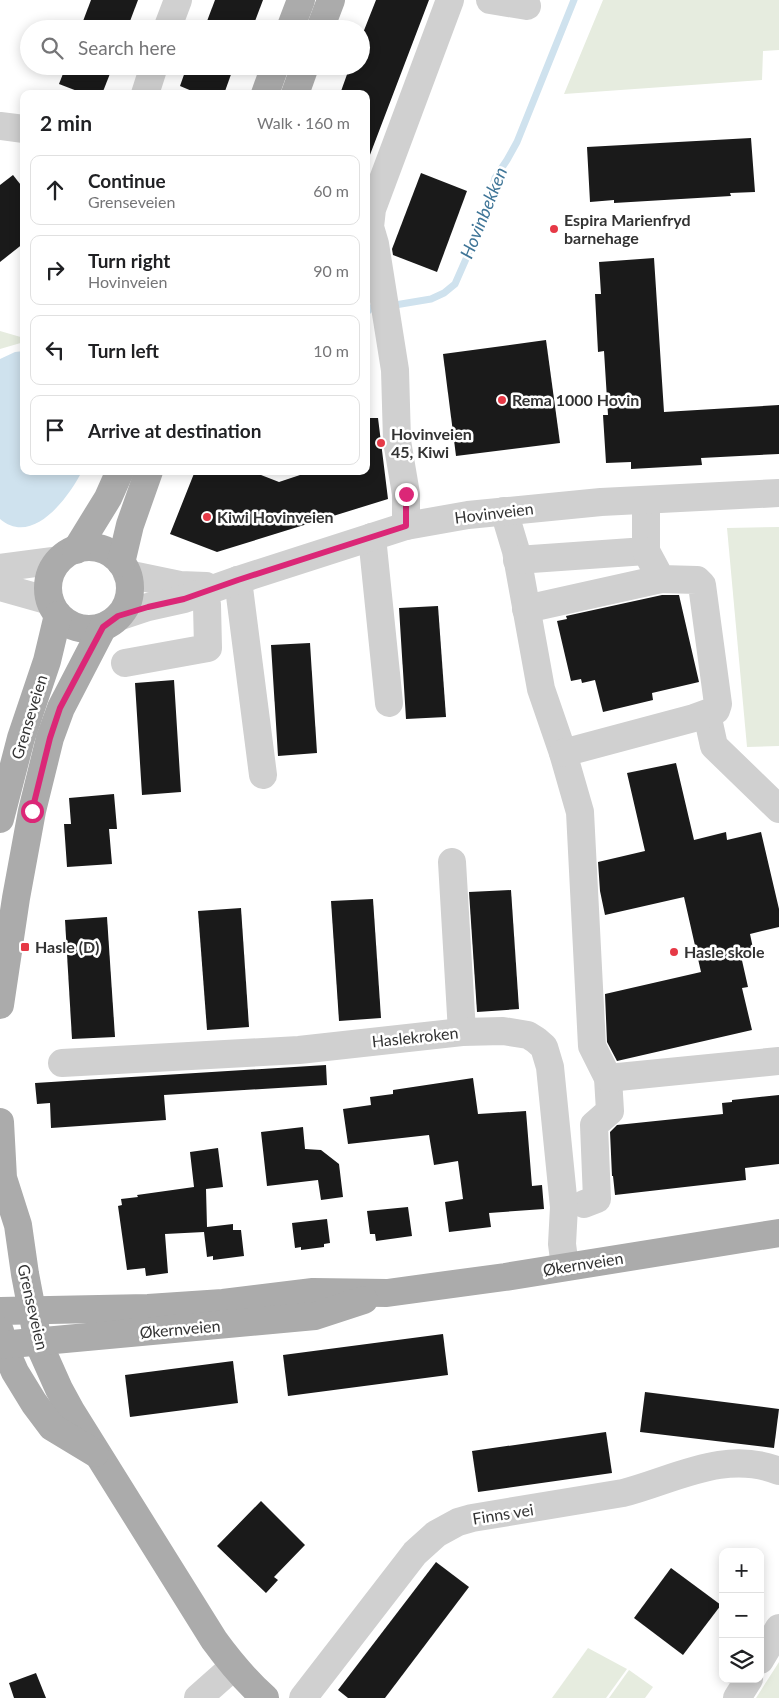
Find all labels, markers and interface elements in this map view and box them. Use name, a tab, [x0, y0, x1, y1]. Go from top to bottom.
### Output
search box	[20, 20, 370, 75]
icon: search	[38, 34, 66, 62]
text: Search here	[78, 36, 176, 59]
text: 2 min	[40, 110, 92, 135]
text: Walk · 160 m	[257, 113, 350, 132]
water label: Hovinbekken	[455, 164, 511, 262]
text: Continue	[88, 169, 166, 192]
icon: ahead	[41, 176, 69, 204]
text: 60 m	[313, 181, 349, 200]
text: Grenseveien	[88, 192, 175, 211]
place label: Espira Marienfryd barnehage	[564, 210, 691, 247]
marker: Espira Marienfryd barnehage	[548, 223, 560, 235]
text: Turn right	[88, 249, 170, 272]
icon: right	[41, 256, 69, 284]
text: 90 m	[313, 261, 349, 280]
text: Hovinveien	[88, 272, 167, 291]
icon: left	[41, 336, 69, 364]
text: Turn left	[88, 339, 159, 362]
text: 10 m	[313, 341, 349, 360]
place label: Rema 1000 Hovin	[512, 390, 639, 409]
marker: Rema 1000 Hovin	[496, 394, 508, 406]
icon: arrive	[41, 416, 69, 444]
text: Arrive at destination	[88, 419, 261, 442]
place label: Hovinveien 45, Kiwi	[391, 424, 472, 461]
marker: Hovinveien 45, Kiwi	[375, 437, 387, 449]
route end	[395, 483, 418, 506]
street label: Hovinveien	[453, 498, 534, 527]
place label: Kiwi Hovinveien	[217, 507, 334, 526]
marker: Kiwi Hovinveien	[201, 511, 213, 523]
street label: Grenseveien	[7, 672, 50, 761]
route start	[21, 800, 44, 823]
place label: Hasle (D)	[35, 937, 99, 956]
marker: Hasle (D)	[19, 941, 31, 953]
place label: Hasle skole	[684, 942, 765, 961]
marker: Hasle skole	[668, 946, 680, 958]
street label: Haslekroken	[371, 1023, 459, 1050]
street label: Økernveien	[541, 1248, 624, 1279]
street label: Grenseveien	[14, 1262, 53, 1352]
street label: Økernveien	[139, 1316, 221, 1341]
street label: Finns vei	[471, 1499, 535, 1528]
map controls	[719, 1548, 764, 1683]
button: +	[719, 1548, 764, 1593]
button: −	[719, 1593, 764, 1638]
button: layers	[719, 1638, 764, 1683]

